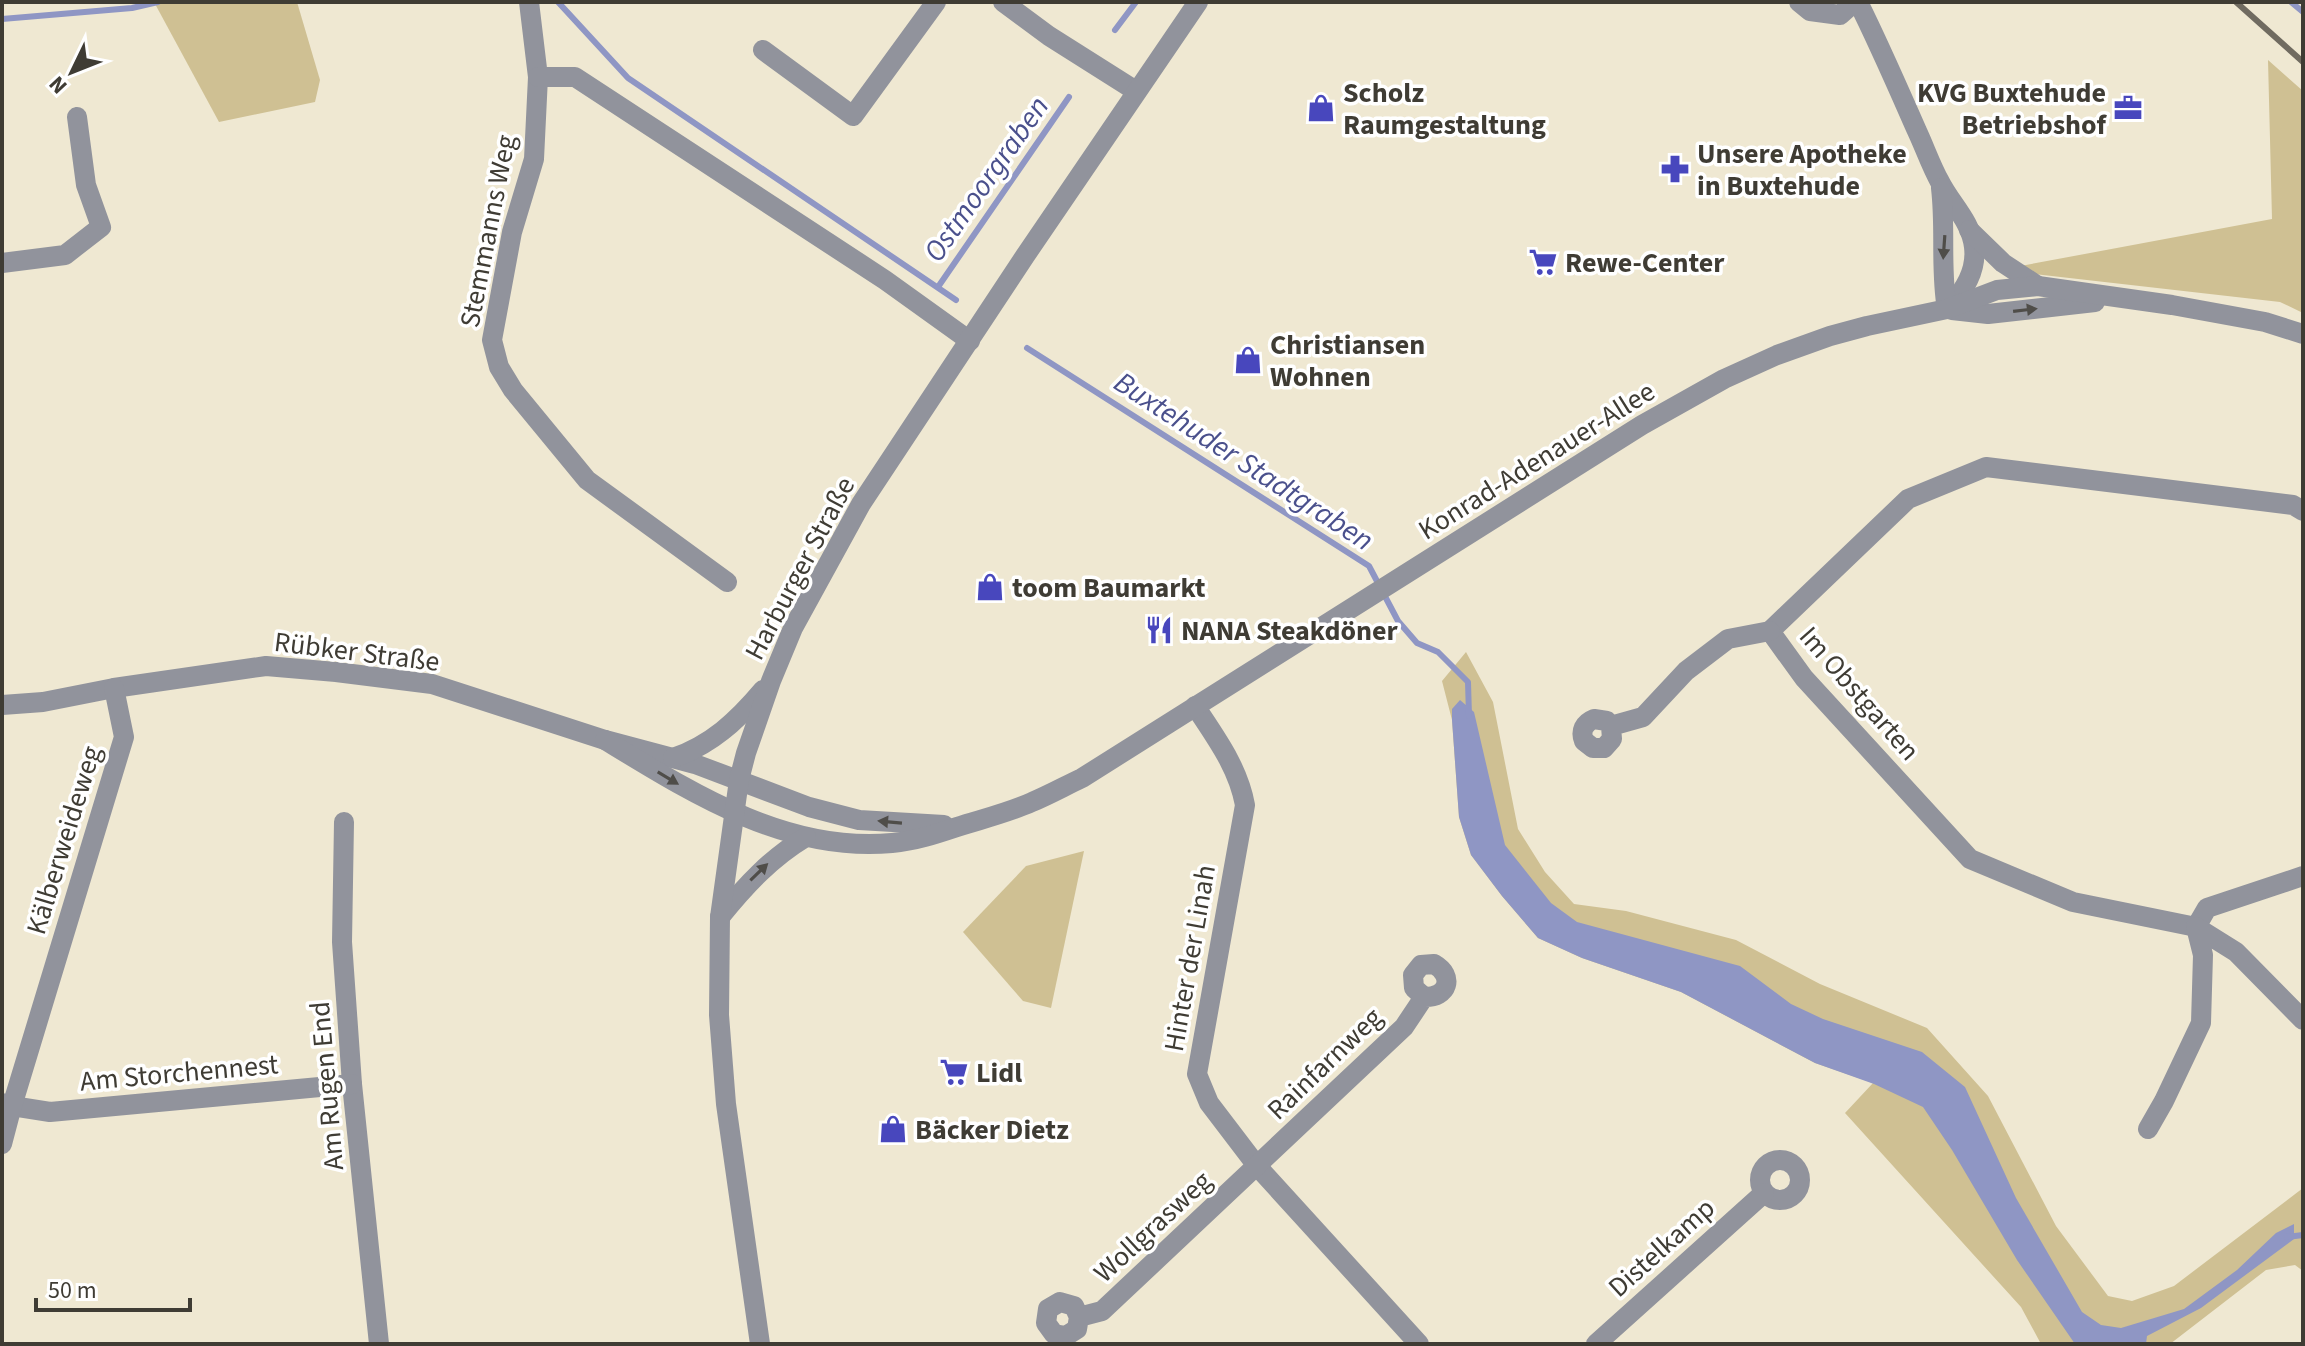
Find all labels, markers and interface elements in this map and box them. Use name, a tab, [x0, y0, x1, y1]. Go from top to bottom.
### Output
north arrow	[32, 32, 112, 112]
text: N	[41, 69, 75, 101]
place label: Scholz Raumgestaltung	[1343, 73, 1546, 145]
place label: KVG Buxtehude Betriebshof	[1917, 73, 2107, 145]
water label: Ostmoorgraben	[913, 88, 1060, 271]
shop icon: Scholz Raumgestaltung	[1306, 93, 1336, 123]
office icon: KVG Buxtehude Betriebshof	[2113, 93, 2143, 123]
street label: Stemmanns Weg	[450, 131, 526, 331]
place label: Unsere Apotheke in Buxtehude	[1697, 134, 1907, 206]
pharmacy icon: Unsere Apotheke in Buxtehude	[1660, 154, 1690, 184]
one-way arrow	[1937, 235, 1950, 260]
place label: Rewe-Center	[1565, 243, 1725, 283]
supermarket icon: Rewe-Center	[1528, 247, 1558, 277]
one-way arrow	[2013, 303, 2038, 316]
place label: Christiansen Wohnen	[1270, 325, 1425, 397]
shop icon: Christiansen Wohnen	[1233, 345, 1263, 375]
water label: Buxtehuder Stadtgraben	[1106, 361, 1382, 562]
street label: Konrad-Adenauer-Allee	[1411, 372, 1663, 550]
street label: Harburger Straße	[735, 470, 865, 667]
place label: toom Baumarkt	[1012, 568, 1206, 608]
shop icon: toom Baumarkt	[975, 572, 1005, 602]
place label: NANA Steakdöner	[1181, 611, 1399, 651]
restaurant icon: NANA Steakdöner	[1144, 615, 1174, 645]
street label: Im Obstgarten	[1790, 618, 1929, 770]
street label: Rübker Straße	[272, 622, 442, 682]
street label: Kälberweideweg	[16, 741, 112, 939]
one-way arrow	[657, 771, 679, 785]
one-way arrow	[877, 815, 902, 828]
street label: Hinter der Linah	[1154, 862, 1226, 1055]
one-way arrow	[749, 863, 768, 882]
street label: Rainfarnweg	[1258, 998, 1391, 1129]
street label: Am Rugen End	[300, 1000, 354, 1172]
street label: Am Storchennest	[78, 1044, 281, 1102]
place label: Lidl	[976, 1053, 1022, 1093]
supermarket icon: Lidl	[939, 1057, 969, 1087]
place label: Bäcker Dietz	[915, 1110, 1069, 1150]
shop icon: Bäcker Dietz	[878, 1114, 908, 1144]
street label: Wollgrasweg	[1085, 1162, 1221, 1292]
street label: Distelkamp	[1599, 1189, 1724, 1307]
scale bar	[36, 1262, 190, 1312]
text: 50 m	[48, 1273, 97, 1308]

